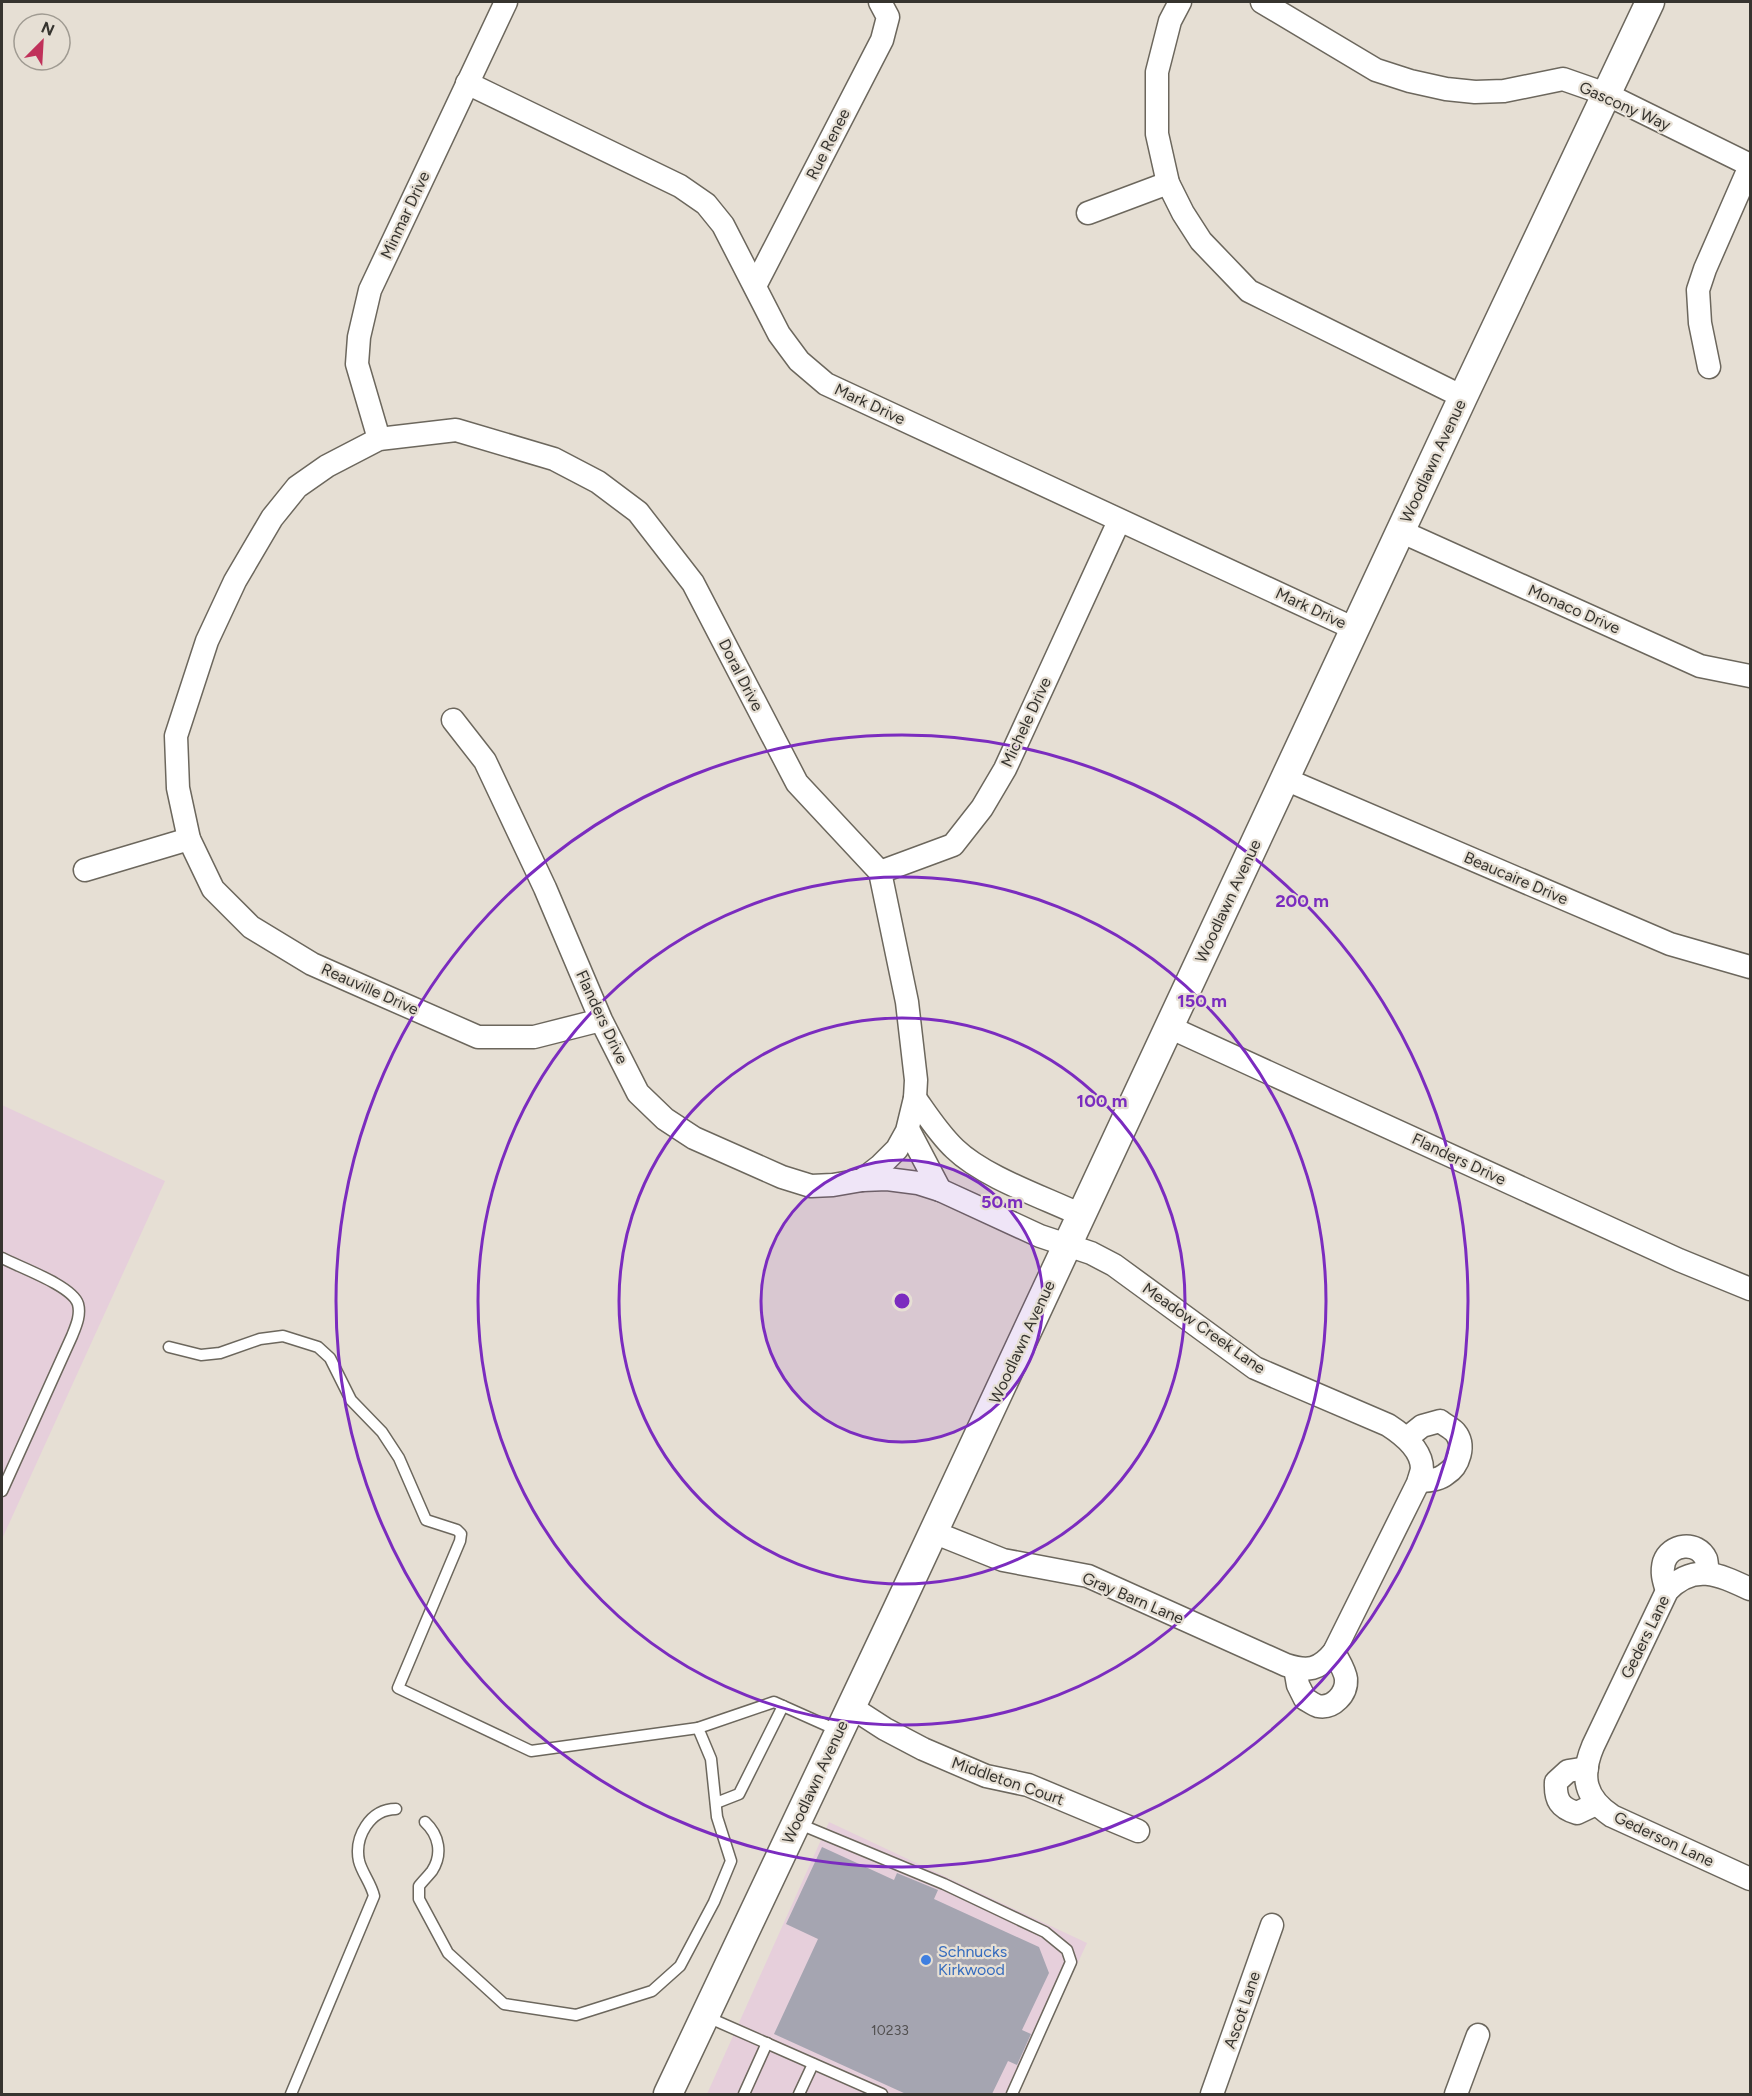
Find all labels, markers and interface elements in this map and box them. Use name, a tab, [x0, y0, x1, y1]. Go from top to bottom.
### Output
north arrow	[12, 12, 72, 72]
text: N	[38, 18, 57, 40]
street label: Gascony Way	[1576, 77, 1674, 135]
street label: Rue Renee	[802, 105, 854, 183]
street label: Minmar Drive	[376, 168, 434, 262]
street label: Mark Drive	[832, 379, 909, 429]
street label: Woodlawn Avenue	[1396, 396, 1470, 526]
street label: Monaco Drive	[1525, 580, 1623, 638]
street label: Mark Drive	[1273, 583, 1350, 633]
street label: Doral Drive	[715, 636, 767, 714]
street label: Michele Drive	[997, 674, 1055, 770]
street label: Woodlawn Avenue	[1191, 836, 1265, 966]
street label: Beaucaire Drive	[1461, 848, 1571, 909]
text: 200 m	[1275, 890, 1329, 912]
street label: Reauville Drive	[318, 959, 422, 1019]
street label: Flanders Drive	[572, 967, 632, 1067]
text: 150 m	[1177, 990, 1227, 1012]
text: 100 m	[1077, 1090, 1127, 1112]
street label: Flanders Drive	[1409, 1129, 1509, 1189]
text: 50 m	[981, 1191, 1023, 1213]
street label: Woodlawn Avenue	[985, 1277, 1059, 1407]
street label: Meadow Creek Lane	[1139, 1278, 1269, 1378]
centre of rings	[892, 1291, 912, 1311]
street label: Gray Barn Lane	[1079, 1568, 1187, 1628]
street label: Geders Lane	[1617, 1592, 1673, 1682]
street label: Woodlawn Avenue	[778, 1717, 852, 1847]
street label: Middleton Court	[949, 1753, 1067, 1809]
street label: Gederson Lane	[1611, 1808, 1717, 1871]
place label: Schnucks Kirkwood	[938, 1942, 1007, 1979]
marker: Schnucks Kirkwood	[919, 1953, 933, 1967]
street label: Ascot Lane	[1220, 1969, 1264, 2051]
house number: 10233	[871, 2022, 909, 2039]

